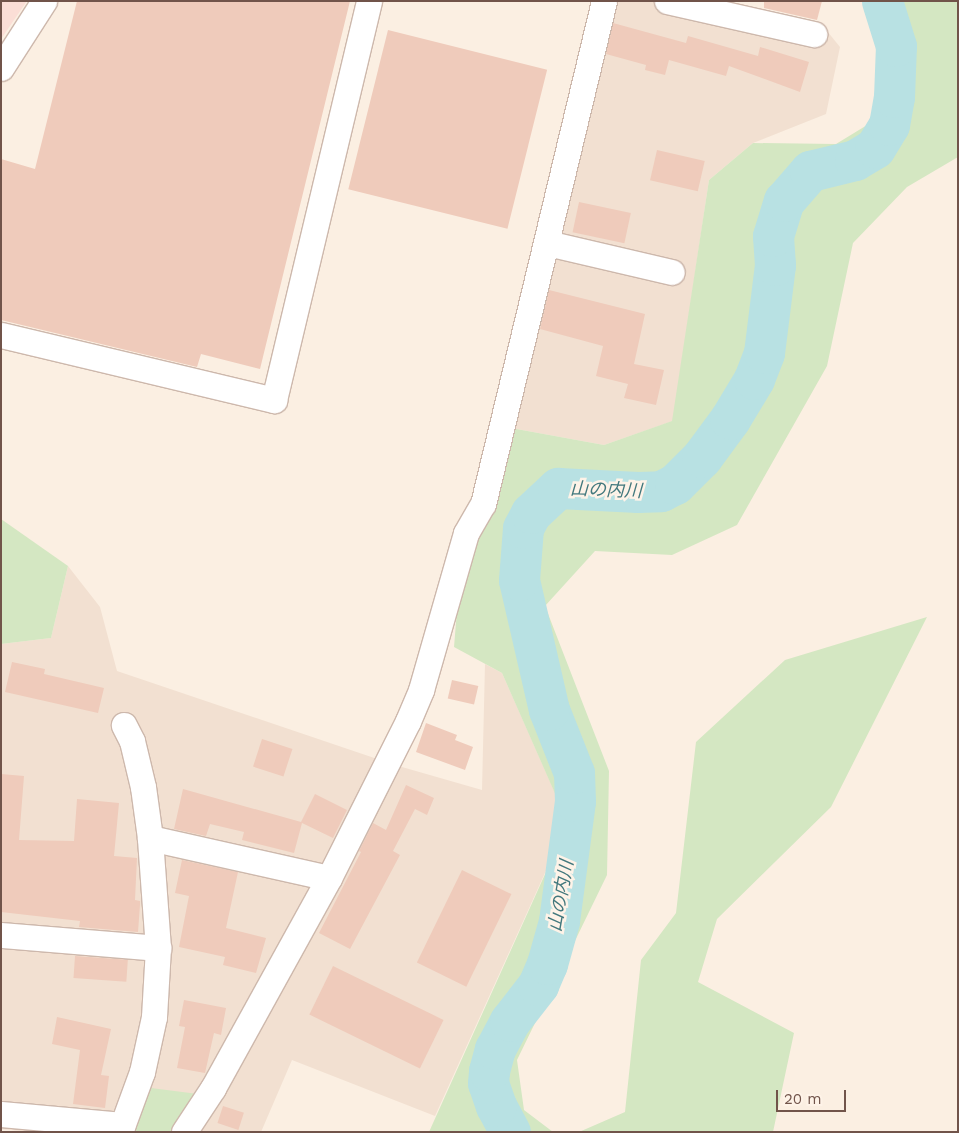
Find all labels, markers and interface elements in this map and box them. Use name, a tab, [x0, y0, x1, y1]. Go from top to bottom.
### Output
water label: 山の内川	[570, 478, 642, 502]
water label: 山の内川	[544, 859, 578, 933]
scale bar	[779, 1080, 849, 1112]
text: 20 m	[784, 1090, 822, 1108]

